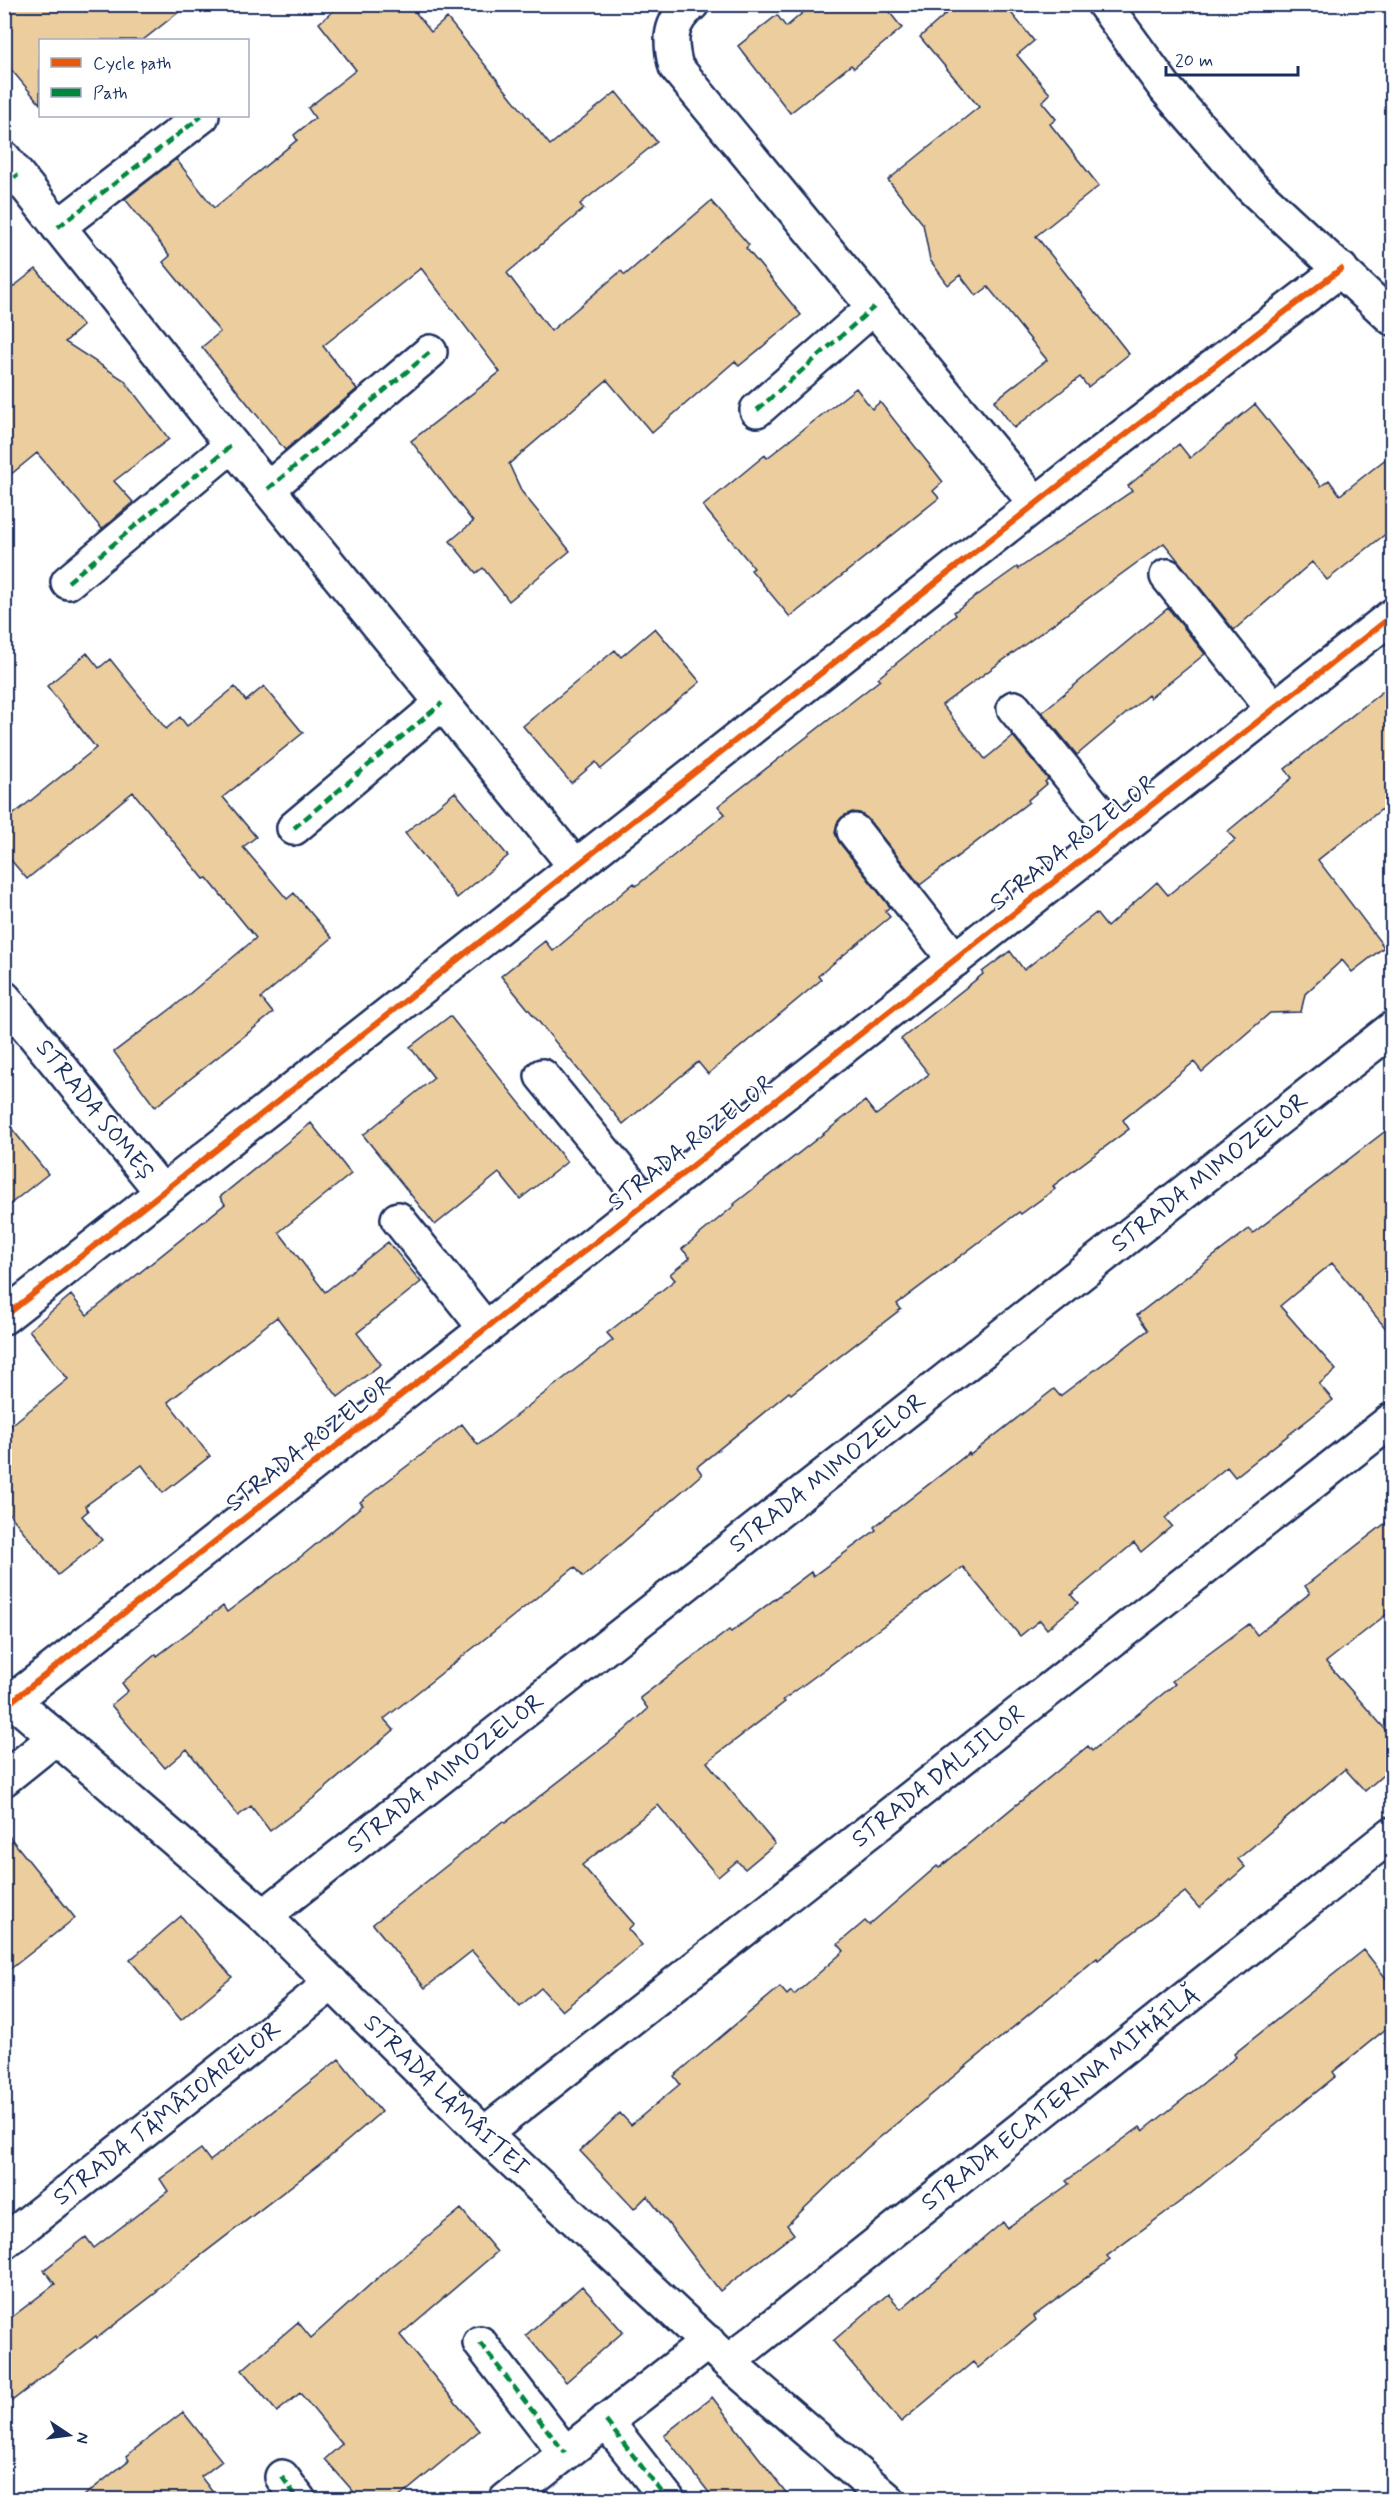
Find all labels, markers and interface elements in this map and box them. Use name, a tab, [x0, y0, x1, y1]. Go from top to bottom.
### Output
legend	[39, 39, 249, 117]
scale bar	[1166, 39, 1298, 77]
text: 20 m	[1175, 49, 1213, 73]
text: Cycle path	[93, 52, 171, 76]
text: Path	[93, 82, 128, 106]
street label: STRADA ROZELOR	[984, 770, 1162, 918]
street label: STRADA SOMEȘ	[29, 1033, 161, 1186]
street label: STRADA ROZELOR	[602, 1070, 780, 1218]
street label: STRADA MIMOZELOR	[1105, 1085, 1315, 1260]
street label: STRADA ROZELOR	[220, 1371, 398, 1519]
street label: STRADA MIMOZELOR	[723, 1385, 933, 1560]
street label: STRADA MIMOZELOR	[341, 1686, 551, 1860]
street label: STRADA DALIILOR	[845, 1699, 1031, 1855]
street label: STRADA ECATERINA MIHĂILĂ	[915, 1978, 1205, 2218]
street label: STRADA LĂMÂIȚEI	[357, 2008, 535, 2183]
street label: STRADA TĂMÂIOARELOR	[47, 2013, 288, 2213]
north arrow	[39, 2405, 99, 2465]
text: N	[71, 2430, 94, 2446]

